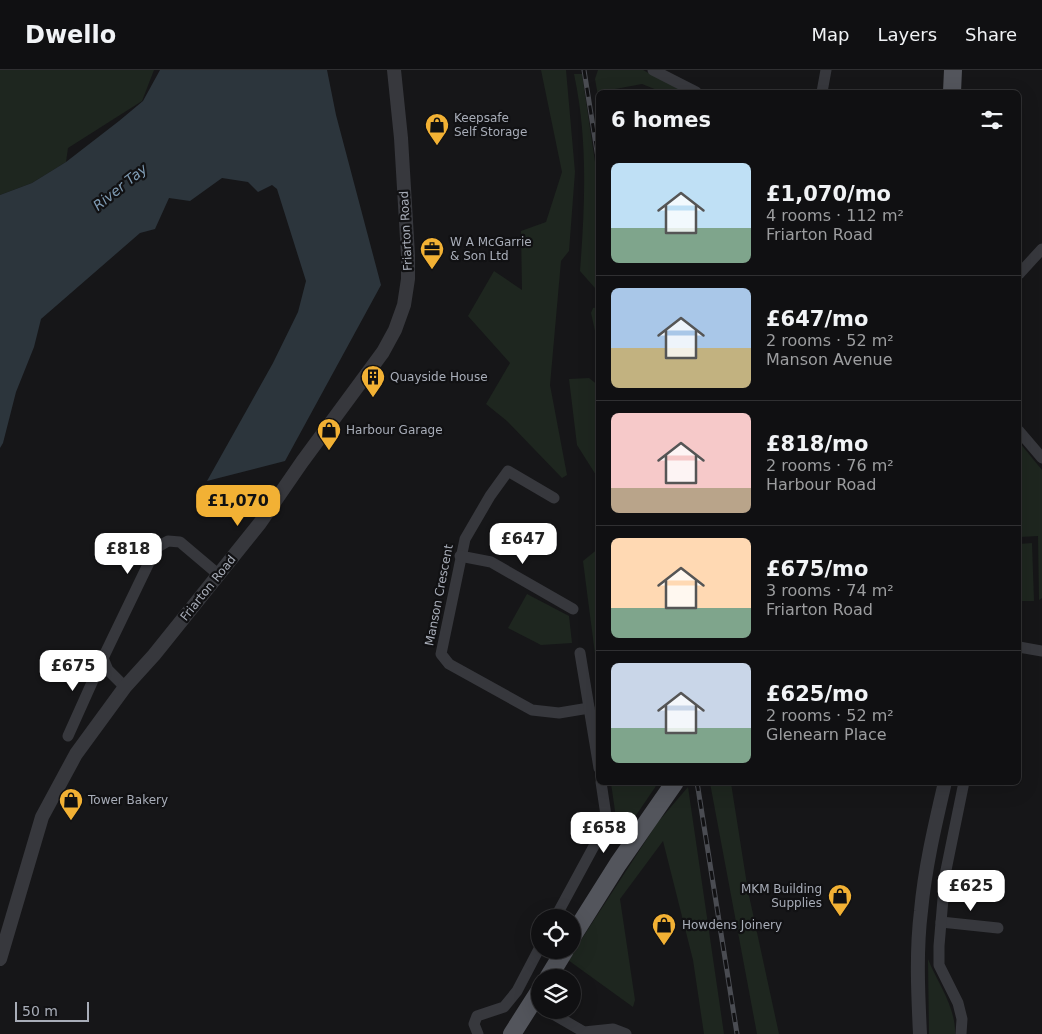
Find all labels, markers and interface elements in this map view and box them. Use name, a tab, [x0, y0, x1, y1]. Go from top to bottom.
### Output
text: Dwello	[25, 21, 116, 49]
text: Map	[811, 24, 849, 45]
text: Layers	[877, 24, 937, 45]
text: Share	[965, 24, 1017, 45]
icon: filters	[978, 106, 1006, 134]
text: 6 homes	[611, 108, 711, 132]
place label: Keepsafe Self Storage	[454, 111, 527, 139]
shop icon: Keepsafe Self Storage	[424, 112, 450, 146]
water label: River Tay	[90, 160, 151, 214]
text: £1,070/mo	[766, 182, 891, 206]
icon: home	[651, 183, 711, 243]
street label: Friarton Road	[397, 191, 415, 271]
text: 4 rooms · 112 m²	[766, 206, 904, 225]
text: Friarton Road	[766, 225, 873, 244]
place label: W A McGarrie & Son Ltd	[450, 235, 532, 263]
office icon: W A McGarrie & Son Ltd	[419, 236, 445, 270]
text: £647/mo	[766, 307, 868, 331]
icon: home	[651, 308, 711, 368]
text: 2 rooms · 52 m²	[766, 331, 894, 350]
text: Manson Avenue	[766, 350, 893, 369]
building icon: Quayside House	[360, 364, 386, 398]
place label: Quayside House	[390, 370, 488, 384]
shop icon: Harbour Garage	[316, 417, 342, 451]
place label: Harbour Garage	[346, 423, 443, 437]
text: £818/mo	[766, 432, 868, 456]
icon: home	[651, 433, 711, 493]
text: 2 rooms · 76 m²	[766, 456, 894, 475]
text: Harbour Road	[766, 475, 876, 494]
pin: £1,070	[197, 484, 279, 527]
text: £1,070	[207, 491, 269, 510]
pin: £647	[493, 522, 553, 565]
text: £647	[501, 529, 545, 548]
pin: £818	[98, 532, 158, 575]
text: £818	[106, 539, 150, 558]
street label: Manson Crescent	[422, 543, 456, 647]
street label: Friarton Road	[177, 552, 239, 624]
text: £675/mo	[766, 557, 868, 581]
icon: home	[651, 558, 711, 618]
text: 3 rooms · 74 m²	[766, 581, 894, 600]
text: Friarton Road	[766, 600, 873, 619]
pin: £675	[43, 650, 103, 692]
text: £675	[51, 656, 95, 675]
text: £625/mo	[766, 682, 868, 706]
icon: home	[651, 683, 711, 743]
text: 2 rooms · 52 m²	[766, 706, 894, 725]
text: Glenearn Place	[766, 725, 887, 744]
shop icon: Tower Bakery	[58, 787, 84, 821]
place label: Tower Bakery	[87, 793, 168, 807]
pin: £658	[574, 812, 634, 854]
text: £658	[582, 818, 626, 837]
pin: £625	[941, 870, 1001, 912]
text: £625	[949, 876, 993, 895]
place label: MKM Building Supplies	[741, 882, 822, 910]
shop icon: MKM Building Supplies	[827, 883, 853, 917]
map controls	[531, 909, 581, 1019]
button: locate	[531, 909, 581, 959]
shop icon: Howdens Joinery	[651, 912, 677, 946]
place label: Howdens Joinery	[682, 918, 782, 932]
button: layers	[531, 969, 581, 1019]
scale bar	[15, 999, 89, 1022]
text: 50 m	[22, 1003, 58, 1019]

